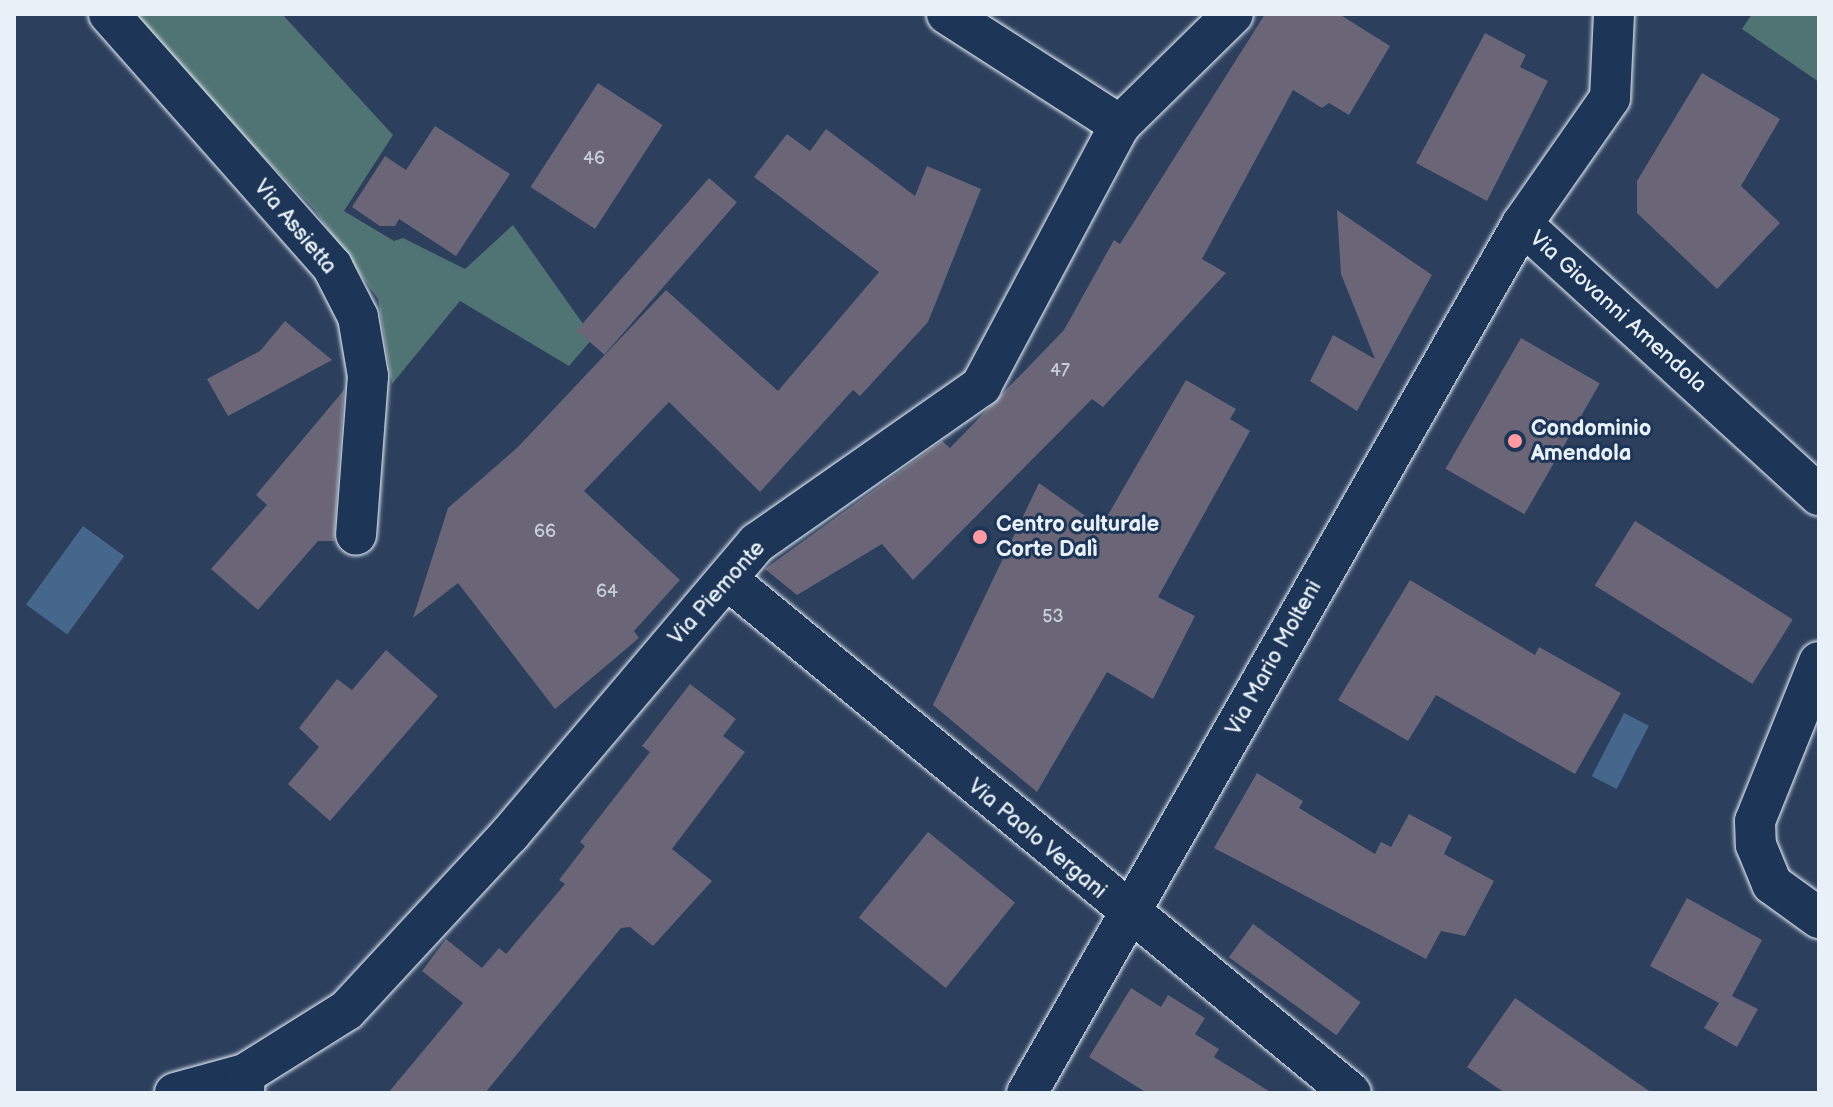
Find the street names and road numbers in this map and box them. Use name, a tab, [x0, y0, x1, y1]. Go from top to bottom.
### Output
street label: Via Assietta	[248, 174, 342, 280]
street label: Via Giovanni Amendola	[1524, 226, 1712, 398]
street label: Via Piemonte	[663, 535, 771, 651]
street label: Via Mario Molteni	[1220, 576, 1328, 740]
street label: Via Paolo Vergani	[962, 773, 1112, 905]

